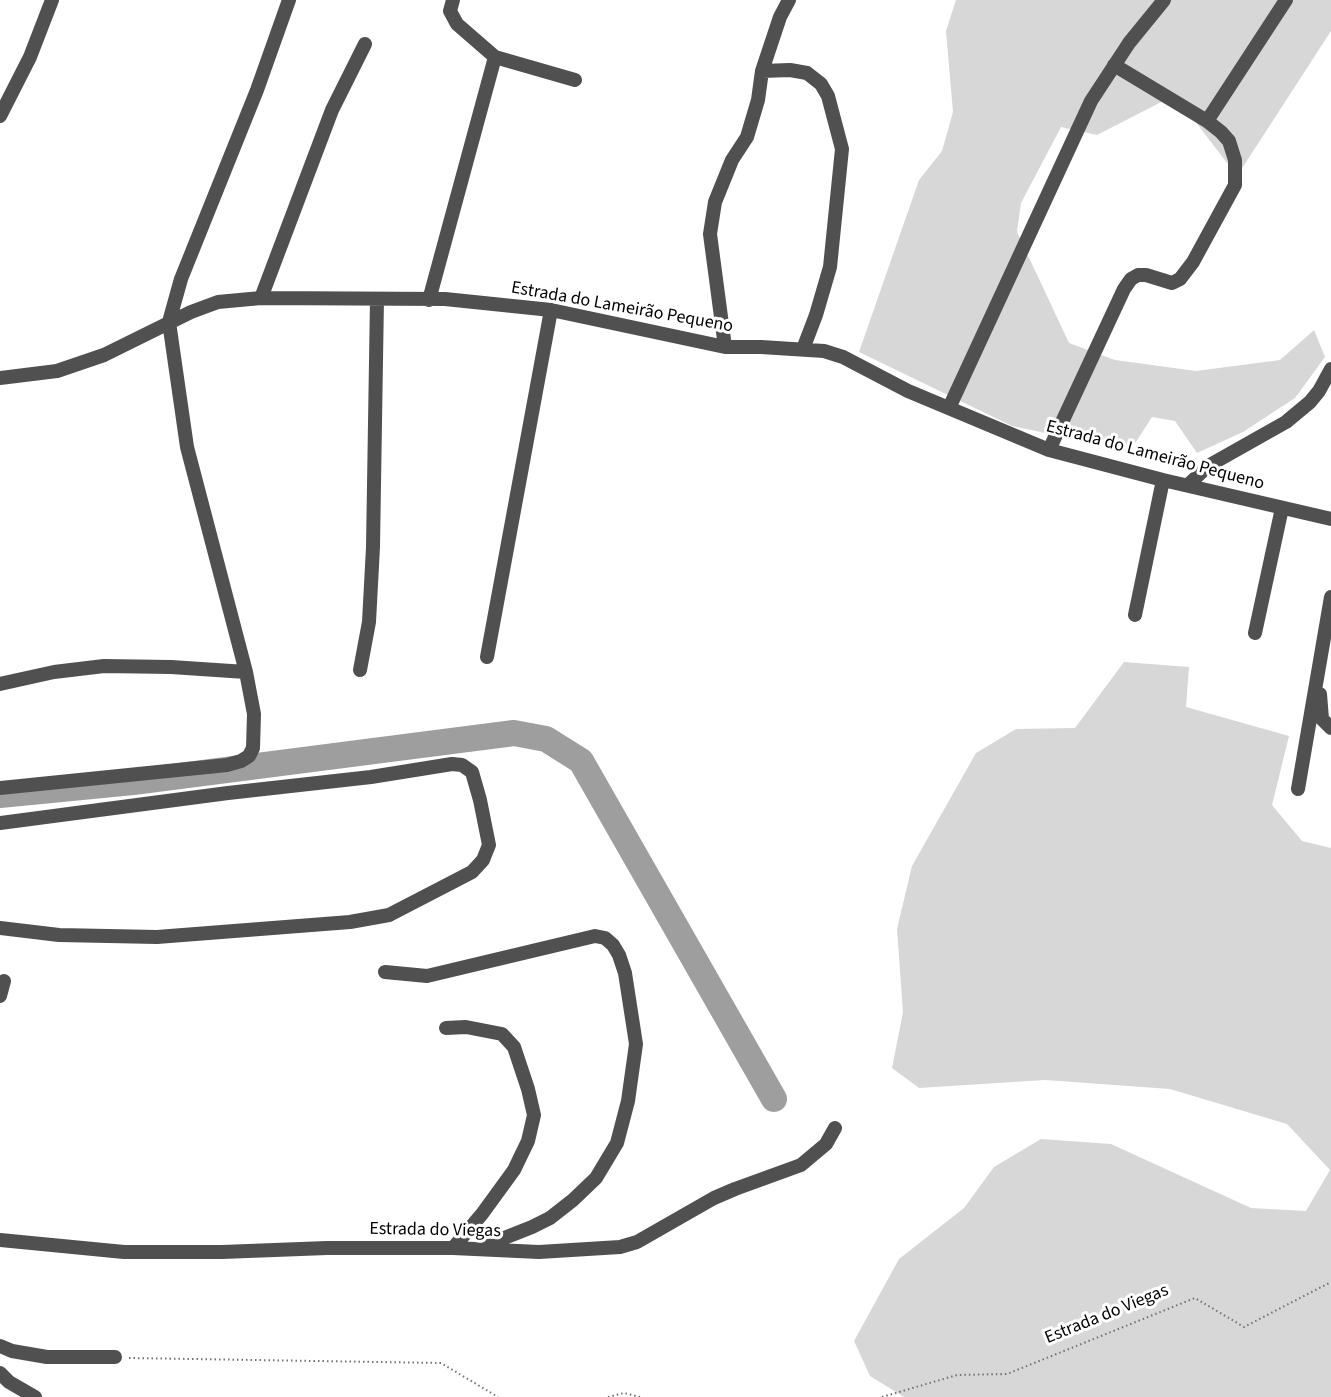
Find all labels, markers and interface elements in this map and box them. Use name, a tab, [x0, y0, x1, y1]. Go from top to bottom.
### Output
street label: Estrada do Lameirão Pequeno	[509, 278, 735, 338]
street label: Estrada do Lameirão Pequeno	[1044, 416, 1266, 496]
street label: Estrada do Viegas	[369, 1219, 501, 1243]
street label: Estrada do Viegas	[1042, 1280, 1172, 1350]

